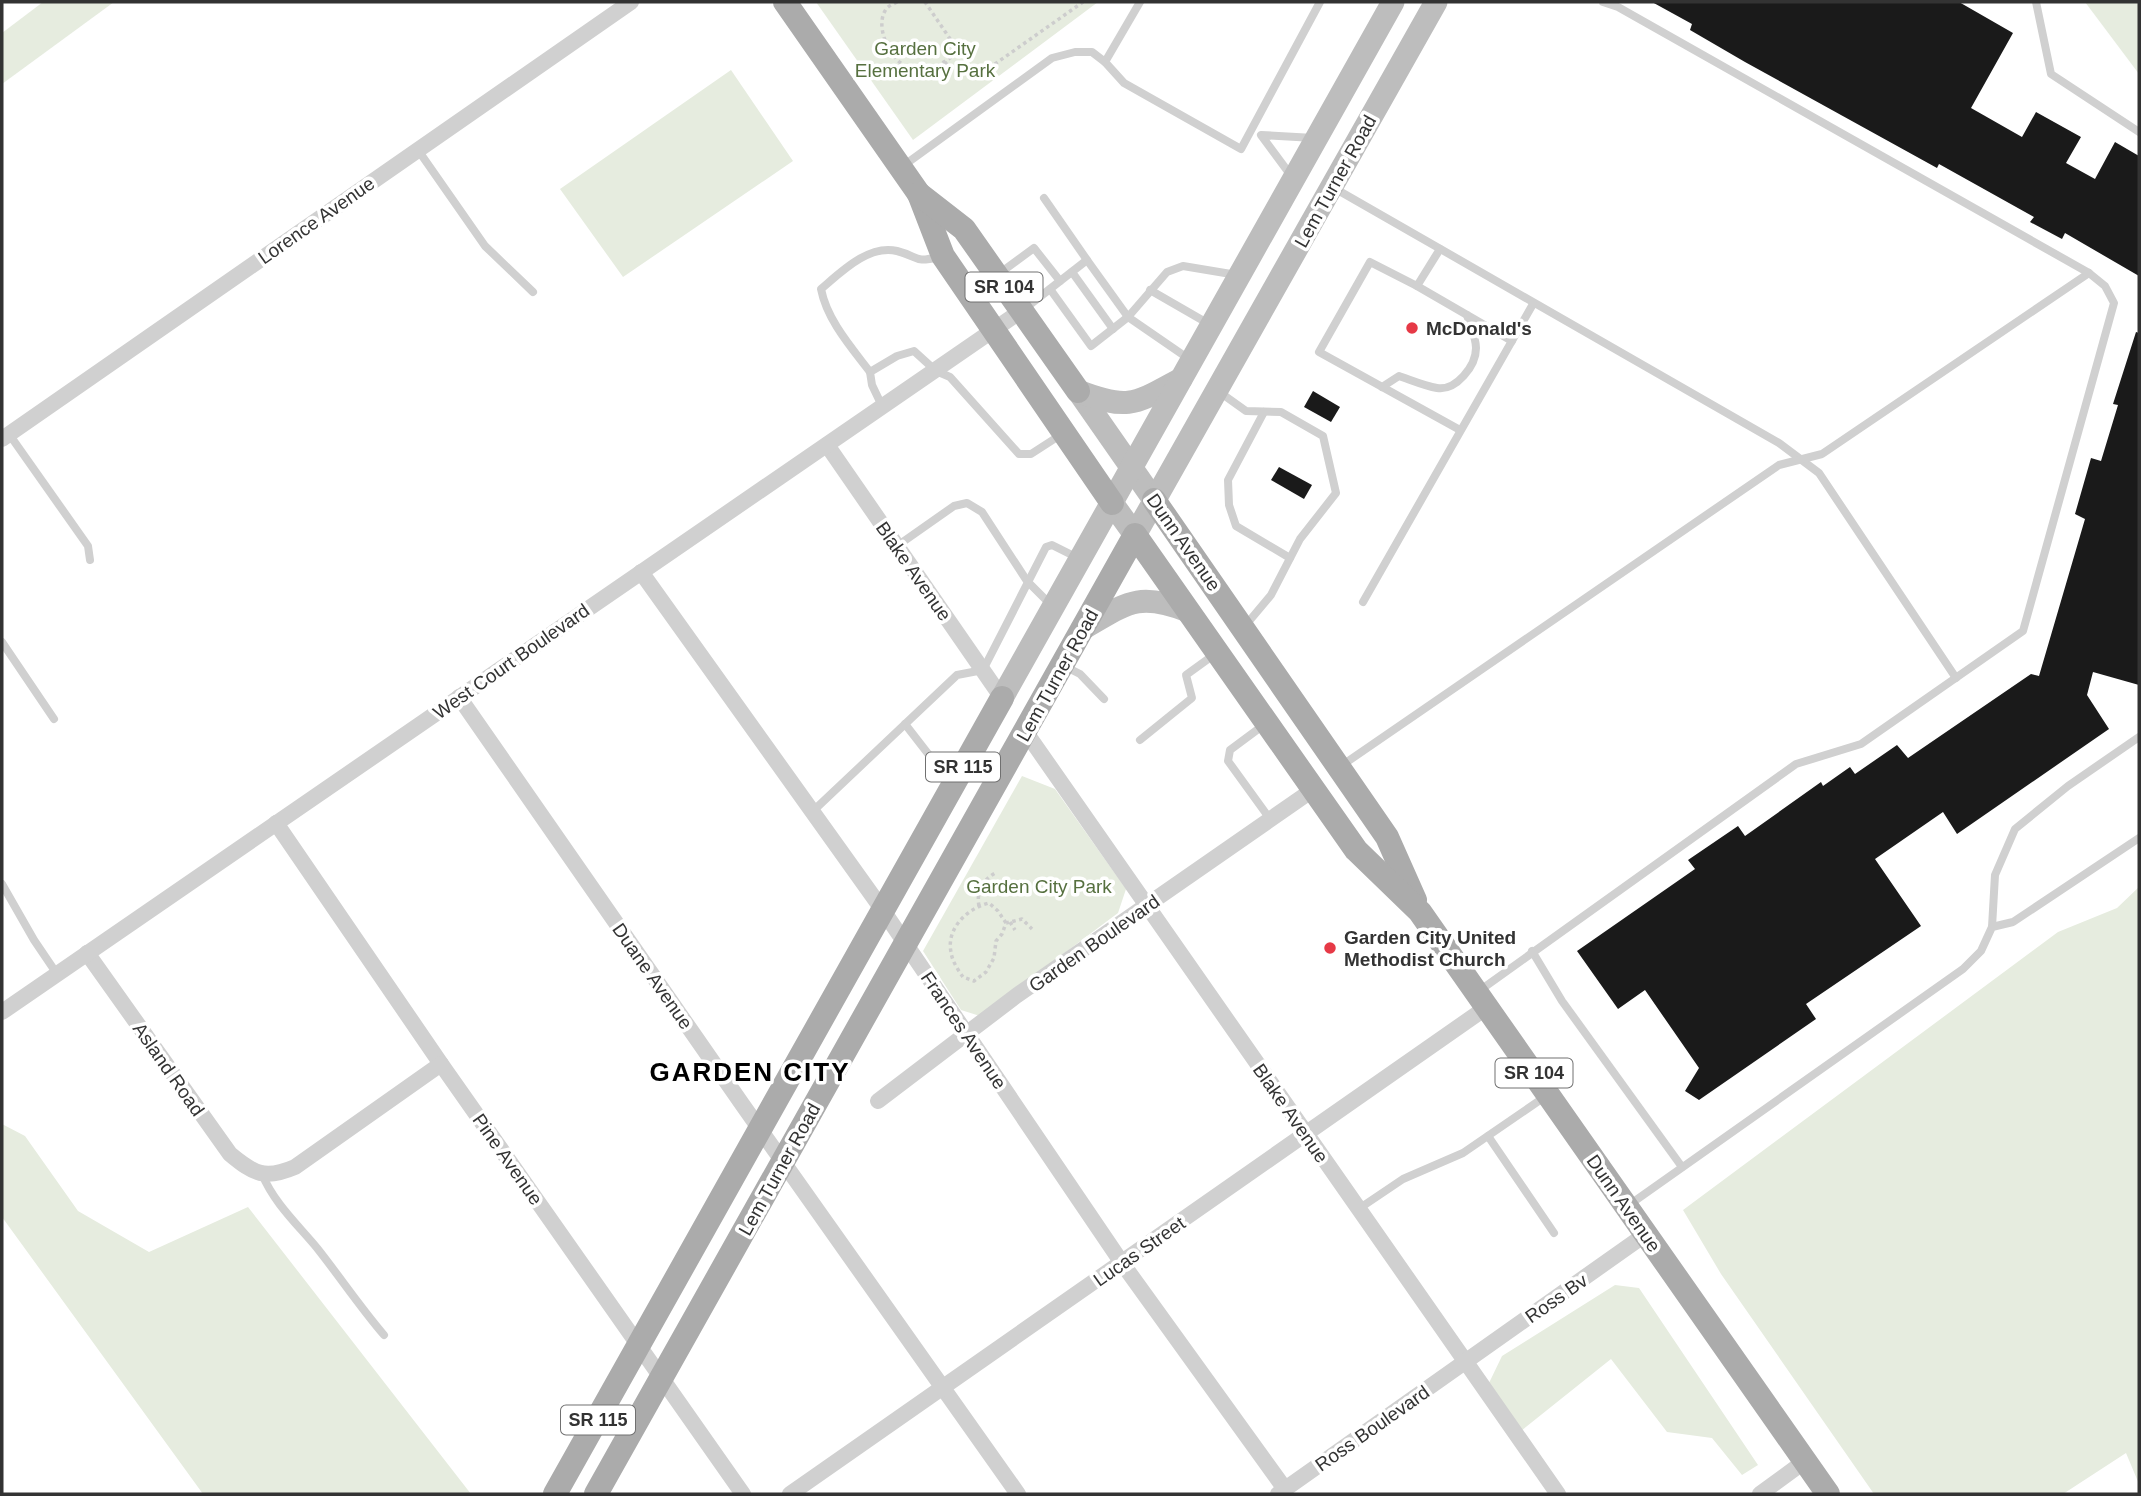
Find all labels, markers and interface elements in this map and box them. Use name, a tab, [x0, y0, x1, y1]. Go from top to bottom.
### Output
park label: Garden City Elementary Park	[855, 38, 996, 81]
street label: Lem Turner Road	[1290, 111, 1380, 251]
street label: Lorence Avenue	[254, 173, 378, 268]
road number: SR 104	[965, 272, 1042, 302]
place label: McDonald's	[1426, 318, 1532, 339]
marker: McDonald's	[1404, 320, 1420, 336]
street label: Dunn Avenue	[1142, 490, 1225, 595]
street label: Blake Avenue	[872, 518, 955, 625]
street label: West Court Boulevard	[429, 600, 593, 723]
street label: Lem Turner Road	[1012, 605, 1102, 745]
road number: SR 115	[926, 752, 1000, 782]
park label: Garden City Park	[966, 876, 1112, 897]
street label: Garden Boulevard	[1025, 891, 1163, 996]
street label: Duane Avenue	[608, 919, 697, 1033]
place label: Garden City United Methodist Church	[1344, 927, 1516, 970]
marker: Garden City United Methodist Church	[1322, 940, 1338, 956]
street label: Frances Avenue	[917, 968, 1011, 1093]
street label: Asland Road	[129, 1019, 208, 1120]
district label: GARDEN CITY	[649, 1057, 851, 1087]
road number: SR 104	[1496, 1058, 1572, 1088]
street label: Blake Avenue	[1249, 1060, 1332, 1167]
street label: Lem Turner Road	[734, 1099, 824, 1239]
street label: Pine Avenue	[468, 1110, 547, 1209]
street label: Dunn Avenue	[1582, 1151, 1665, 1256]
street label: Lucas Street	[1090, 1212, 1190, 1291]
street label: Ross Bv	[1521, 1269, 1592, 1327]
street label: Ross Boulevard	[1311, 1381, 1433, 1475]
road number: SR 115	[561, 1406, 635, 1434]

